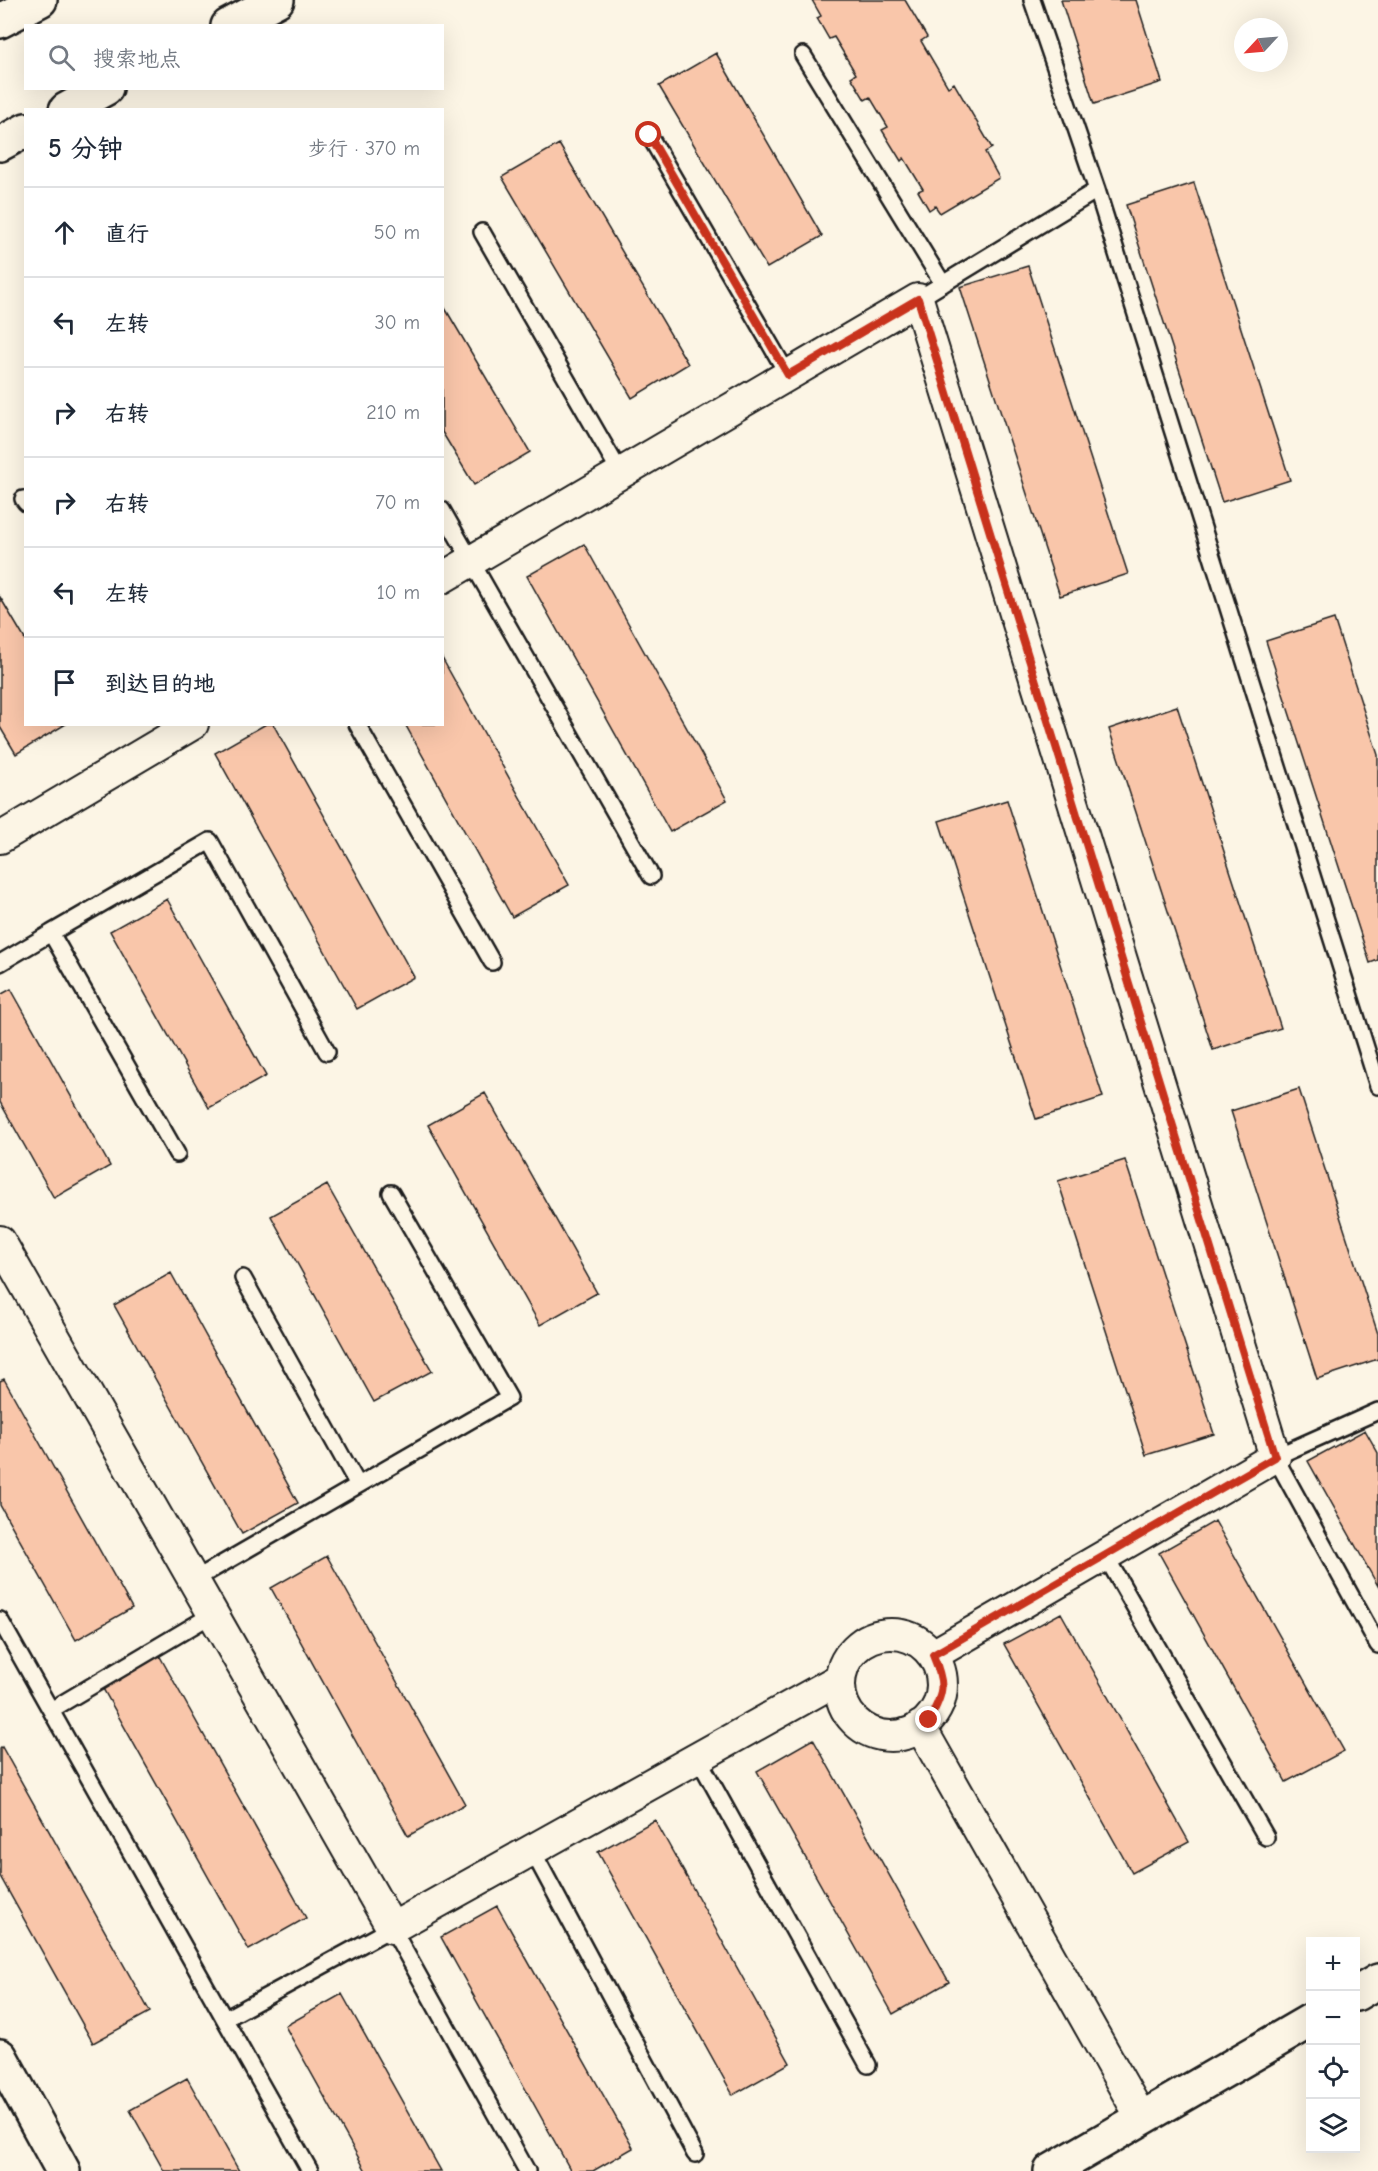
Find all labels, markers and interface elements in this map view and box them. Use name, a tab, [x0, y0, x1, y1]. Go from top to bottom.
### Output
north arrow	[1234, 18, 1288, 72]
search box	[24, 24, 444, 90]
icon: search	[45, 41, 78, 74]
text: 搜索地点	[93, 46, 181, 72]
route start	[635, 121, 661, 147]
text: 5 分钟	[48, 134, 123, 164]
text: 步行 · 370 m	[308, 137, 420, 160]
icon: ahead	[48, 216, 81, 249]
text: 直行	[105, 221, 149, 247]
text: 50 m	[374, 221, 420, 244]
icon: left	[48, 306, 81, 339]
text: 左转	[105, 311, 149, 337]
text: 30 m	[374, 311, 420, 334]
icon: right	[48, 396, 81, 429]
text: 右转	[105, 401, 149, 427]
text: 210 m	[366, 401, 420, 424]
icon: right	[48, 486, 81, 519]
text: 右转	[105, 491, 149, 517]
text: 70 m	[375, 491, 420, 514]
icon: left	[48, 576, 81, 609]
text: 左转	[105, 581, 149, 607]
text: 10 m	[377, 581, 420, 604]
icon: arrive	[48, 666, 81, 699]
text: 到达目的地	[105, 671, 215, 697]
route end	[915, 1706, 941, 1732]
map controls	[1306, 1937, 1360, 2153]
button: +	[1306, 1937, 1360, 1991]
button: −	[1306, 1991, 1360, 2045]
button: locate	[1306, 2045, 1360, 2099]
button: layers	[1306, 2099, 1360, 2153]

